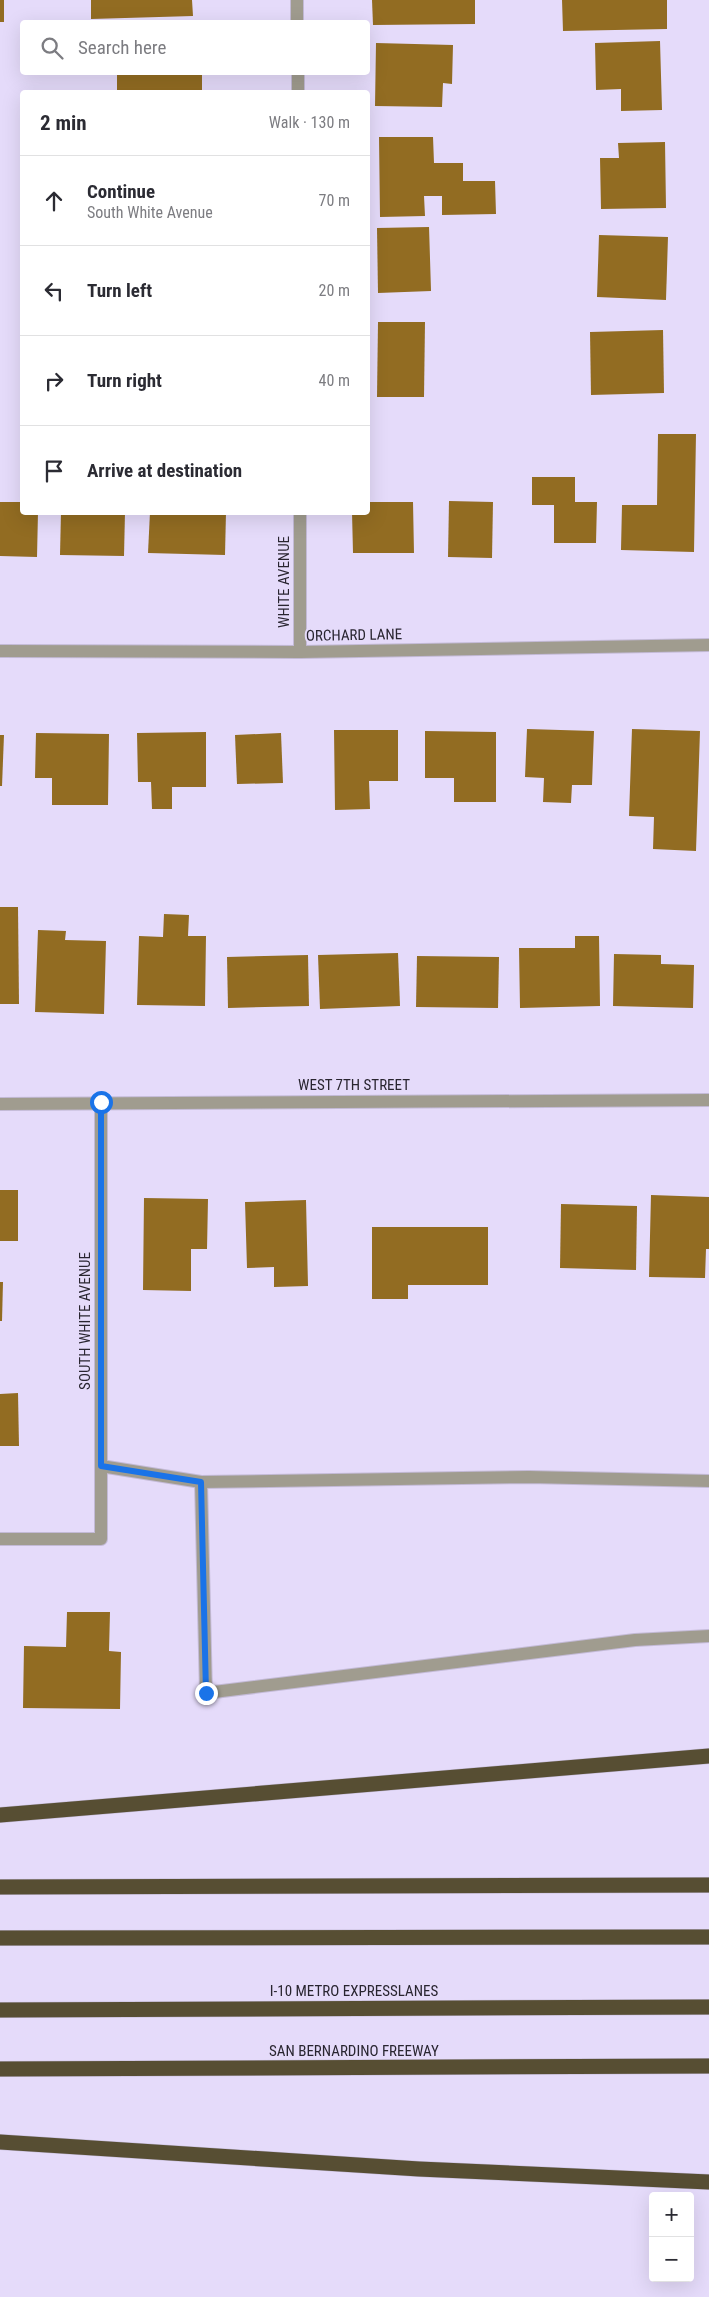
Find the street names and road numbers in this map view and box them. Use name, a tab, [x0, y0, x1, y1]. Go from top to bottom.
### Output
street label: WHITE AVENUE	[275, 536, 293, 628]
street label: ORCHARD LANE	[306, 625, 402, 645]
street label: WEST 7TH STREET	[298, 1076, 410, 1094]
street label: SOUTH WHITE AVENUE	[76, 1252, 94, 1390]
street label: I-10 METRO EXPRESSLANES	[270, 1982, 438, 2000]
street label: SAN BERNARDINO FREEWAY	[269, 2042, 439, 2060]

